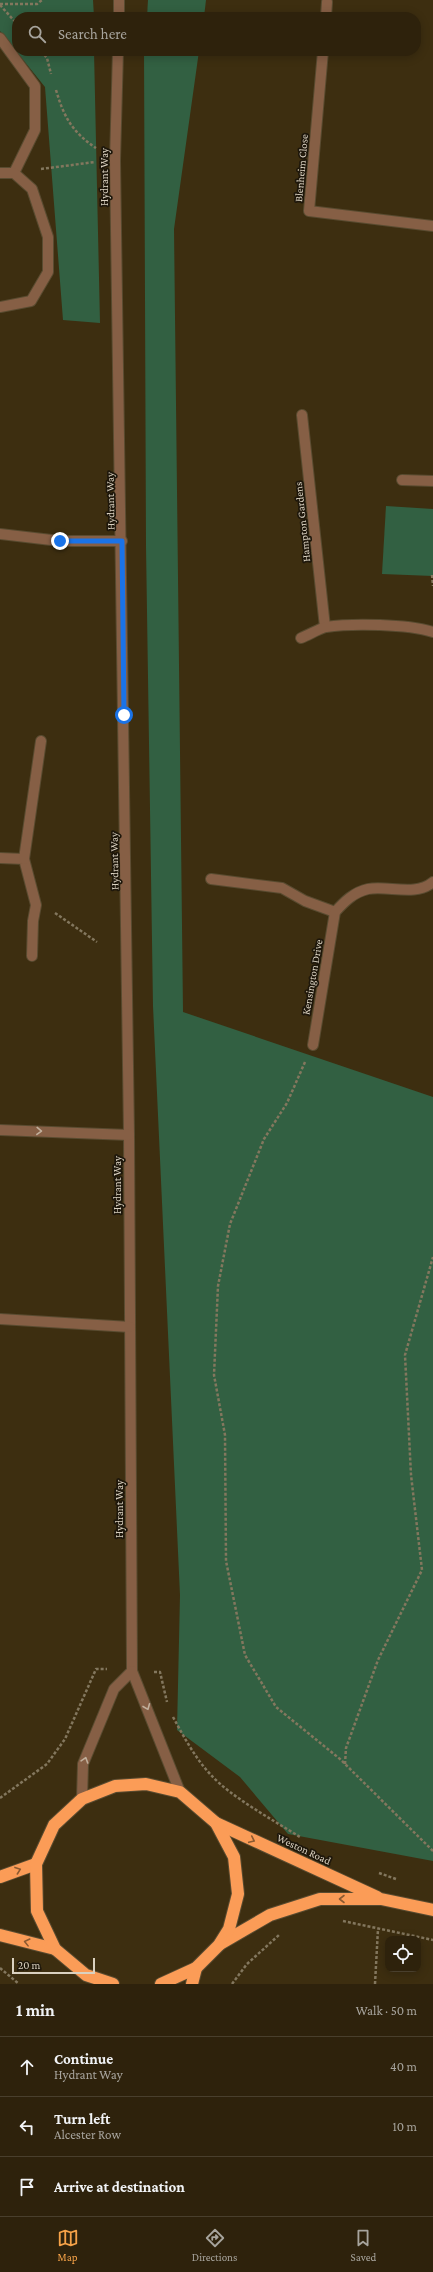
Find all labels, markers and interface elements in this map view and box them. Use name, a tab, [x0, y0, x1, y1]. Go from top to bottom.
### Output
search box	[12, 12, 421, 56]
icon: search	[26, 23, 48, 45]
text: Search here	[58, 26, 127, 42]
street label: Blenheim Close	[292, 133, 310, 202]
street label: Hydrant Way	[98, 147, 111, 206]
street label: Hydrant Way	[103, 471, 118, 530]
street label: Hampton Gardens	[292, 481, 313, 563]
route end	[51, 532, 69, 550]
route start	[115, 706, 133, 724]
street label: Hydrant Way	[107, 831, 122, 890]
street label: Kensington Drive	[299, 938, 326, 1016]
one-way arrow	[36, 1127, 42, 1136]
street label: Hydrant Way	[111, 1155, 124, 1214]
street label: Hydrant Way	[113, 1479, 126, 1538]
one-way arrow	[142, 1703, 150, 1710]
one-way arrow	[80, 1757, 89, 1764]
street label: Weston Road	[275, 1831, 333, 1867]
one-way arrow	[247, 1835, 255, 1843]
one-way arrow	[14, 1867, 21, 1875]
one-way arrow	[339, 1895, 345, 1903]
map controls	[385, 1936, 421, 1972]
button: locate	[385, 1936, 421, 1972]
one-way arrow	[24, 1938, 31, 1947]
scale bar	[12, 1956, 95, 1975]
text: 20 m	[18, 1959, 40, 1971]
text: 1 min	[16, 2001, 55, 2020]
text: Walk · 50 m	[356, 2003, 417, 2018]
text: Continue	[54, 2051, 113, 2067]
icon: ahead	[16, 2056, 38, 2078]
text: 40 m	[390, 2059, 417, 2074]
text: Hydrant Way	[54, 2067, 123, 2082]
text: Turn left	[54, 2111, 110, 2127]
icon: left	[16, 2116, 38, 2138]
text: 10 m	[392, 2119, 417, 2134]
text: Alcester Row	[54, 2127, 121, 2142]
icon: arrive	[16, 2176, 38, 2198]
text: Arrive at destination	[54, 2179, 185, 2195]
tab: Map	[57, 2227, 79, 2263]
tab: Directions	[192, 2227, 237, 2263]
tab: Saved	[351, 2227, 376, 2263]

